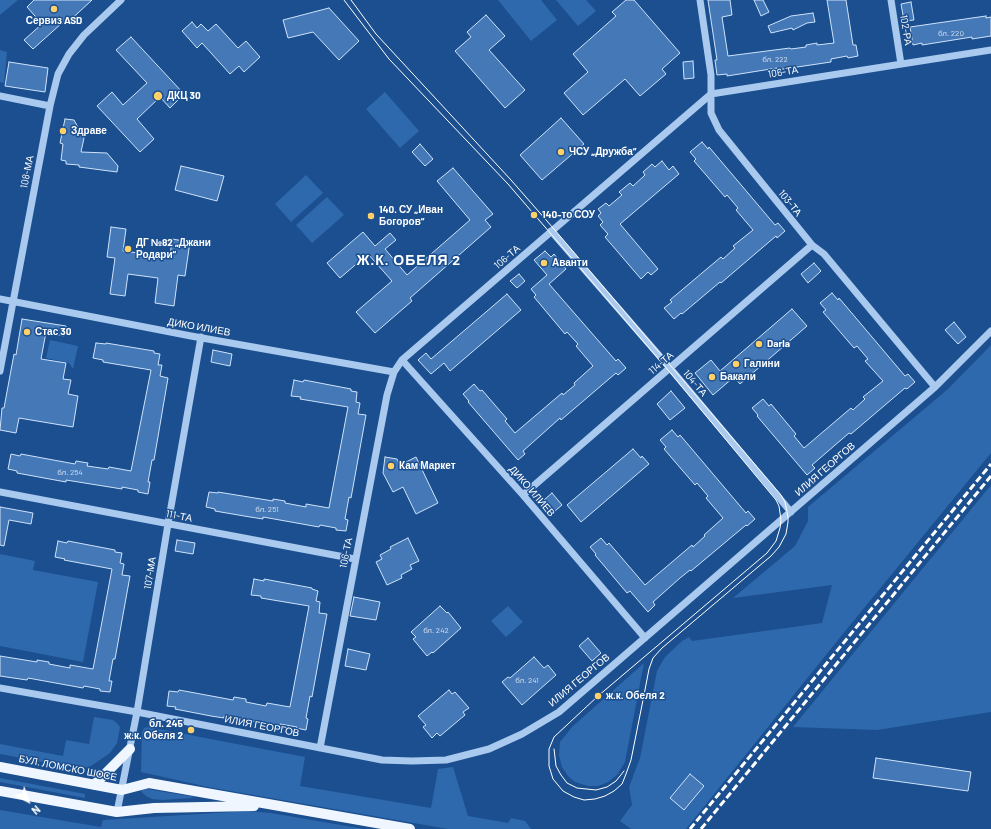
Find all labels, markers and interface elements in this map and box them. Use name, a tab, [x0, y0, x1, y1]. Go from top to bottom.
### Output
marker: Сервиз ASD	[49, 4, 59, 14]
street label: 102-РА	[898, 14, 914, 46]
place label: Сервиз ASD	[26, 15, 82, 27]
house number: бл. 220	[938, 28, 964, 38]
house number: бл. 222	[762, 54, 788, 64]
street label: 106-ТА	[767, 64, 799, 80]
marker: ДКЦ 30	[152, 90, 164, 102]
place label: ДКЦ 30	[167, 90, 201, 102]
place label: Здраве	[71, 125, 107, 137]
marker: Здраве	[58, 126, 68, 136]
place label: ЧСУ „Дружба“	[569, 146, 636, 158]
marker: ЧСУ „Дружба“	[556, 147, 566, 157]
street label: 108-МА	[18, 155, 36, 189]
street label: 103-ТА	[776, 187, 804, 219]
place label: 140. СУ „Иван Богоров“	[379, 204, 443, 228]
place label: 140-то СОУ	[542, 209, 595, 221]
marker: 140-то СОУ	[529, 210, 539, 220]
marker: 140. СУ „Иван Богоров“	[366, 211, 376, 221]
place label: ДГ №82 „Джани Родари“	[136, 237, 211, 260]
street label: 106-ТА	[491, 242, 523, 272]
marker: ДГ №82 „Джани Родари“	[123, 244, 133, 254]
district label: Ж.К. ОБЕЛЯ 2	[357, 252, 461, 268]
place label: Аванти	[552, 257, 588, 269]
marker: Аванти	[539, 258, 549, 268]
street label: ДИКО ИЛИЕВ	[167, 316, 231, 338]
place label: Стас 30	[35, 326, 71, 338]
marker: Стас 30	[22, 327, 32, 337]
place label: Darla	[767, 338, 790, 350]
marker: Darla	[754, 339, 764, 349]
street label: 114-ТА	[646, 349, 676, 377]
place label: Галини	[744, 358, 780, 370]
marker: Галини	[731, 359, 741, 369]
street label: 104-ТА	[680, 367, 710, 399]
place label: Бакали	[720, 371, 756, 383]
marker: Бакали	[707, 372, 717, 382]
street label: ИЛИЯ ГЕОРГОВ	[792, 440, 858, 498]
place label: Кам Маркет	[399, 460, 456, 472]
marker: Кам Маркет	[386, 461, 396, 471]
street label: ДИКО ИЛИЕВ	[507, 463, 557, 519]
house number: бл. 254	[57, 467, 83, 477]
house number: бл. 251	[255, 504, 279, 514]
street label: 111-ТА	[165, 508, 193, 524]
street label: 106-ТА	[337, 537, 355, 569]
street label: 107-МА	[142, 556, 158, 590]
house number: бл. 242	[423, 625, 449, 635]
street label: ИЛИЯ ГЕОРГОВ	[546, 651, 612, 709]
house number: бл. 241	[515, 675, 539, 685]
place label: ж.к. Обеля 2	[606, 690, 665, 702]
marker: ж.к. Обеля 2	[593, 691, 603, 701]
street label: ИЛИЯ ГЕОРГОВ	[224, 713, 300, 739]
place label: бл. 245 ж.к. Обеля 2	[124, 718, 183, 742]
marker: бл. 245 ж.к. Обеля 2	[186, 725, 196, 735]
street label: БУЛ. ЛОМСКО ШОСЕ	[18, 753, 118, 783]
north arrow	[8, 781, 48, 821]
text: N	[29, 803, 43, 818]

